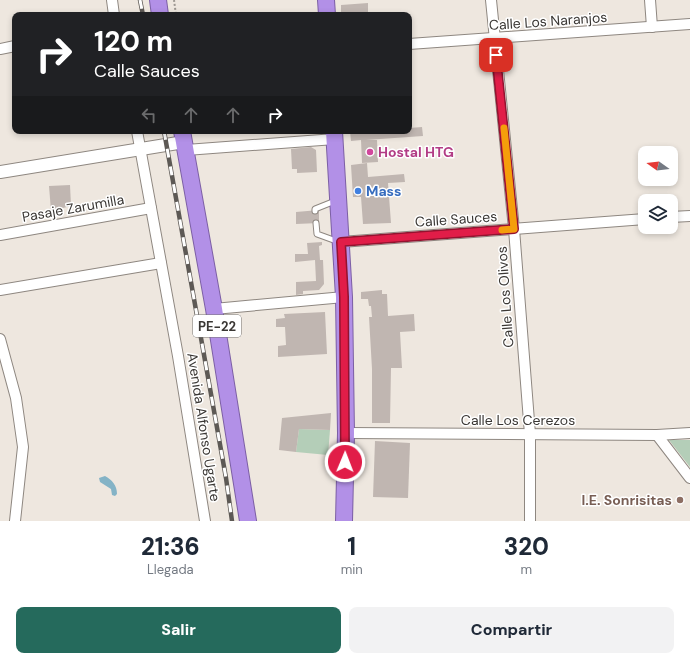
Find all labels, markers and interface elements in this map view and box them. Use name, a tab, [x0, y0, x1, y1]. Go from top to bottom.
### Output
street label: Calle Los Naranjos	[488, 8, 608, 34]
text: 120 m	[94, 23, 173, 60]
icon: right	[28, 28, 80, 80]
pin	[479, 38, 513, 72]
icon: arrive	[485, 44, 507, 66]
text: Calle Sauces	[94, 59, 200, 83]
icon: left	[138, 104, 160, 126]
icon: ahead	[180, 104, 202, 126]
icon: ahead	[222, 104, 244, 126]
icon: right	[264, 104, 286, 126]
place label: Hostal HTG	[378, 143, 454, 161]
north arrow	[638, 146, 678, 186]
map controls	[638, 146, 678, 234]
marker: Hostal HTG	[365, 147, 375, 157]
place label: Mass	[366, 182, 402, 200]
marker: Mass	[353, 186, 363, 196]
street label: Pasaje Zarumilla	[21, 190, 125, 226]
button: layers	[638, 194, 678, 234]
street label: Calle Sauces	[414, 207, 498, 231]
street label: Calle Los Olivos	[492, 246, 518, 348]
road number: PE-22	[193, 315, 241, 337]
street label: Avenida Alfonso Ugarte	[183, 351, 225, 503]
street label: Calle Los Cerezos	[461, 411, 575, 429]
position arrow	[324, 441, 366, 483]
place label: I.E. Sonrisitas	[581, 491, 672, 509]
marker: I.E. Sonrisitas	[675, 495, 685, 505]
text: 21:36	[141, 531, 200, 562]
text: 1	[347, 531, 356, 562]
text: 320	[504, 531, 549, 562]
text: Llegada	[147, 561, 194, 578]
text: min	[341, 561, 363, 578]
text: m	[521, 561, 532, 578]
button: Salir	[16, 607, 341, 653]
button: Compartir	[349, 607, 674, 653]

